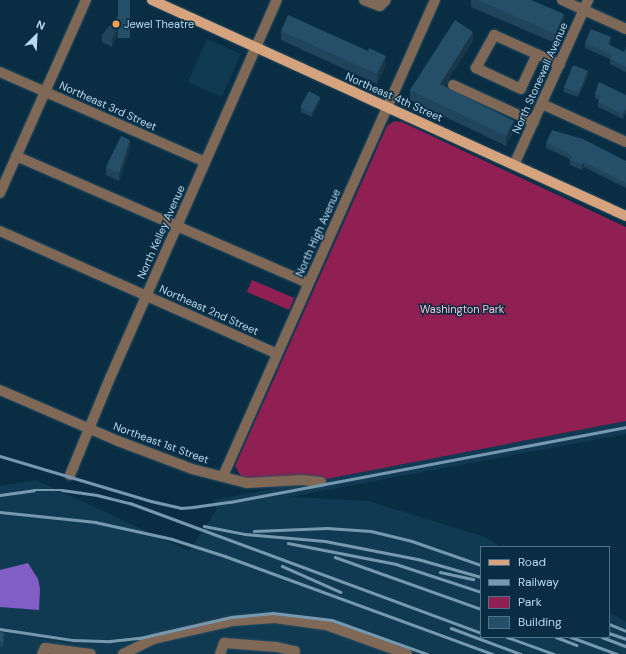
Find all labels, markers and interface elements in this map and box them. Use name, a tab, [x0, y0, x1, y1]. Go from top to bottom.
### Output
north arrow	[16, 16, 56, 56]
text: N	[34, 17, 47, 33]
place label: Jewel Theatre	[124, 17, 194, 31]
marker: Jewel Theatre	[111, 19, 121, 29]
street label: North Stonewall Avenue	[509, 20, 571, 136]
street label: Northeast 4th Street	[343, 70, 445, 124]
street label: Northeast 3rd Street	[57, 79, 159, 133]
street label: North Kelley Avenue	[134, 183, 188, 281]
street label: North High Avenue	[293, 187, 343, 279]
street label: Northeast 2nd Street	[157, 282, 261, 338]
park label: Washington Park	[420, 302, 504, 316]
street label: Northeast 1st Street	[111, 420, 211, 466]
legend	[480, 546, 610, 638]
text: Road	[518, 554, 546, 570]
text: Railway	[518, 574, 559, 590]
text: Park	[518, 594, 542, 610]
text: Building	[518, 614, 562, 630]

